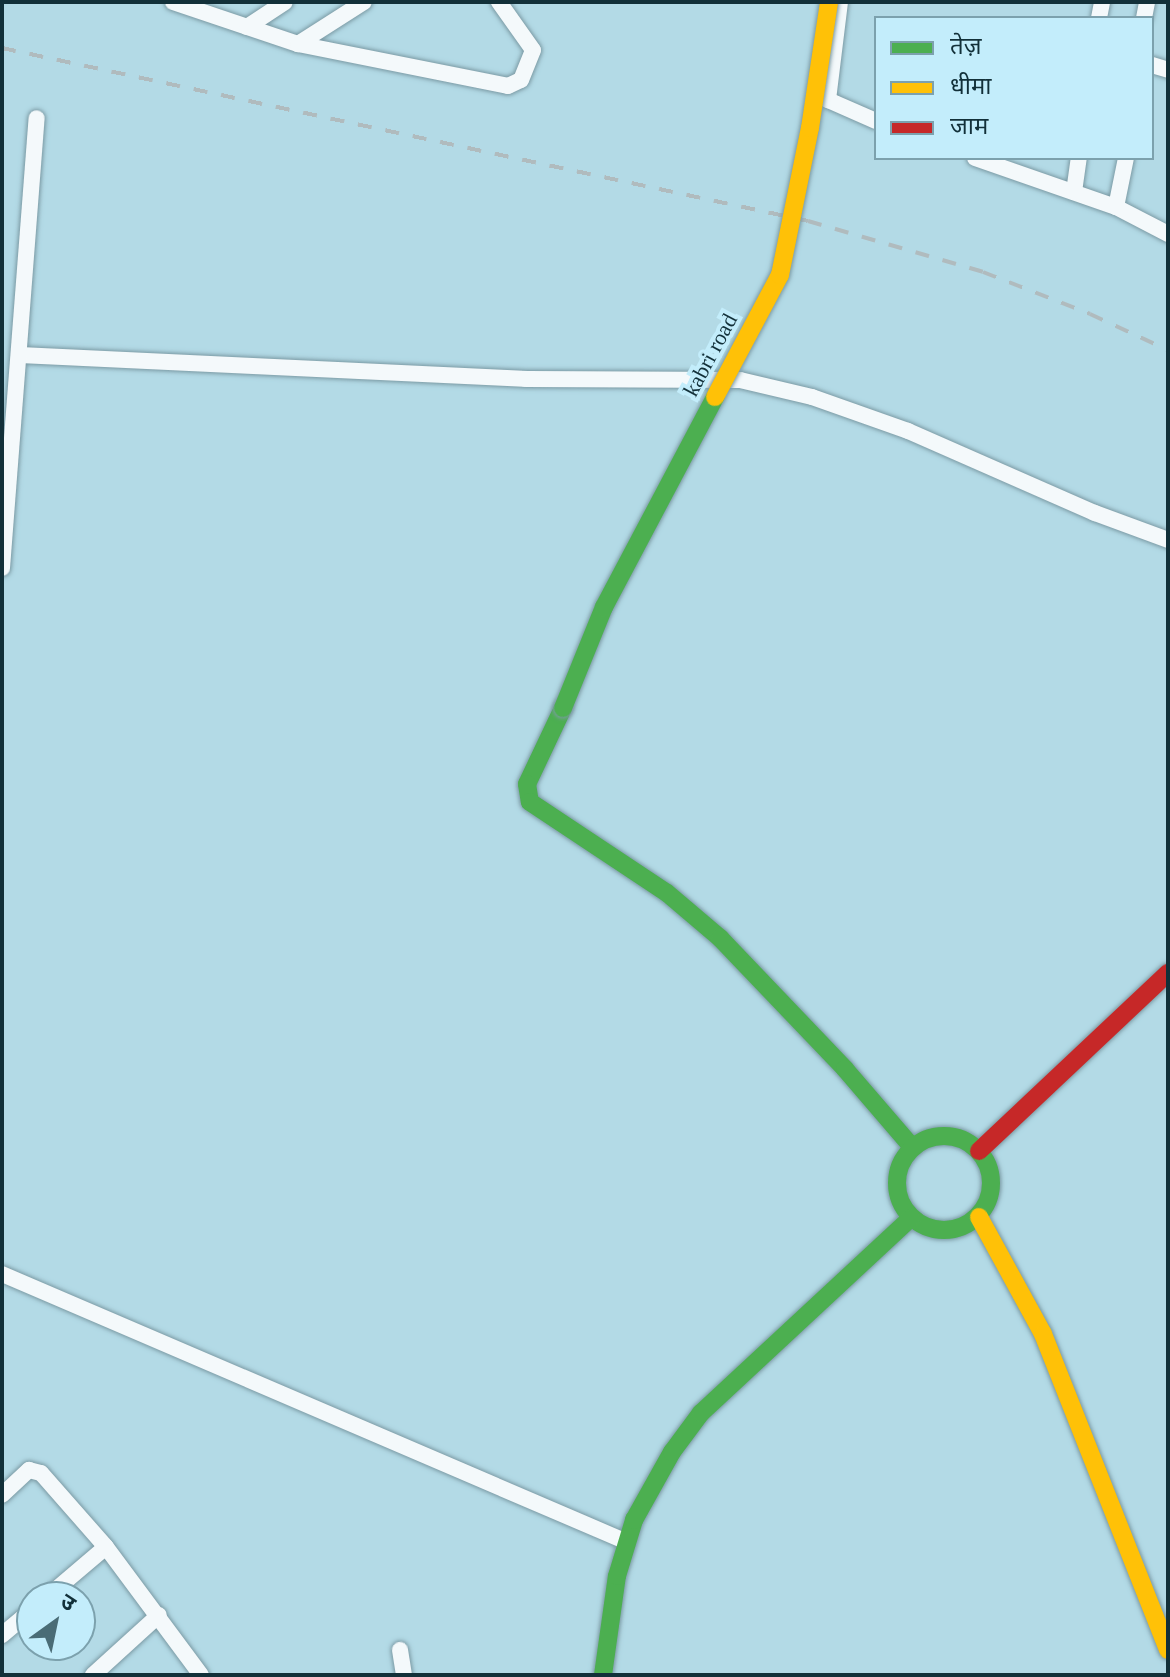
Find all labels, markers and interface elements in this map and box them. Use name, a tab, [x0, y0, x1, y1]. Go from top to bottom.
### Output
legend	[874, 16, 1154, 160]
text: तेज़	[950, 33, 982, 59]
text: धीमा	[950, 73, 992, 99]
text: जाम	[950, 113, 988, 139]
street label: kabri road	[677, 309, 743, 401]
north arrow	[16, 1581, 96, 1661]
text: उ	[56, 1588, 80, 1616]

